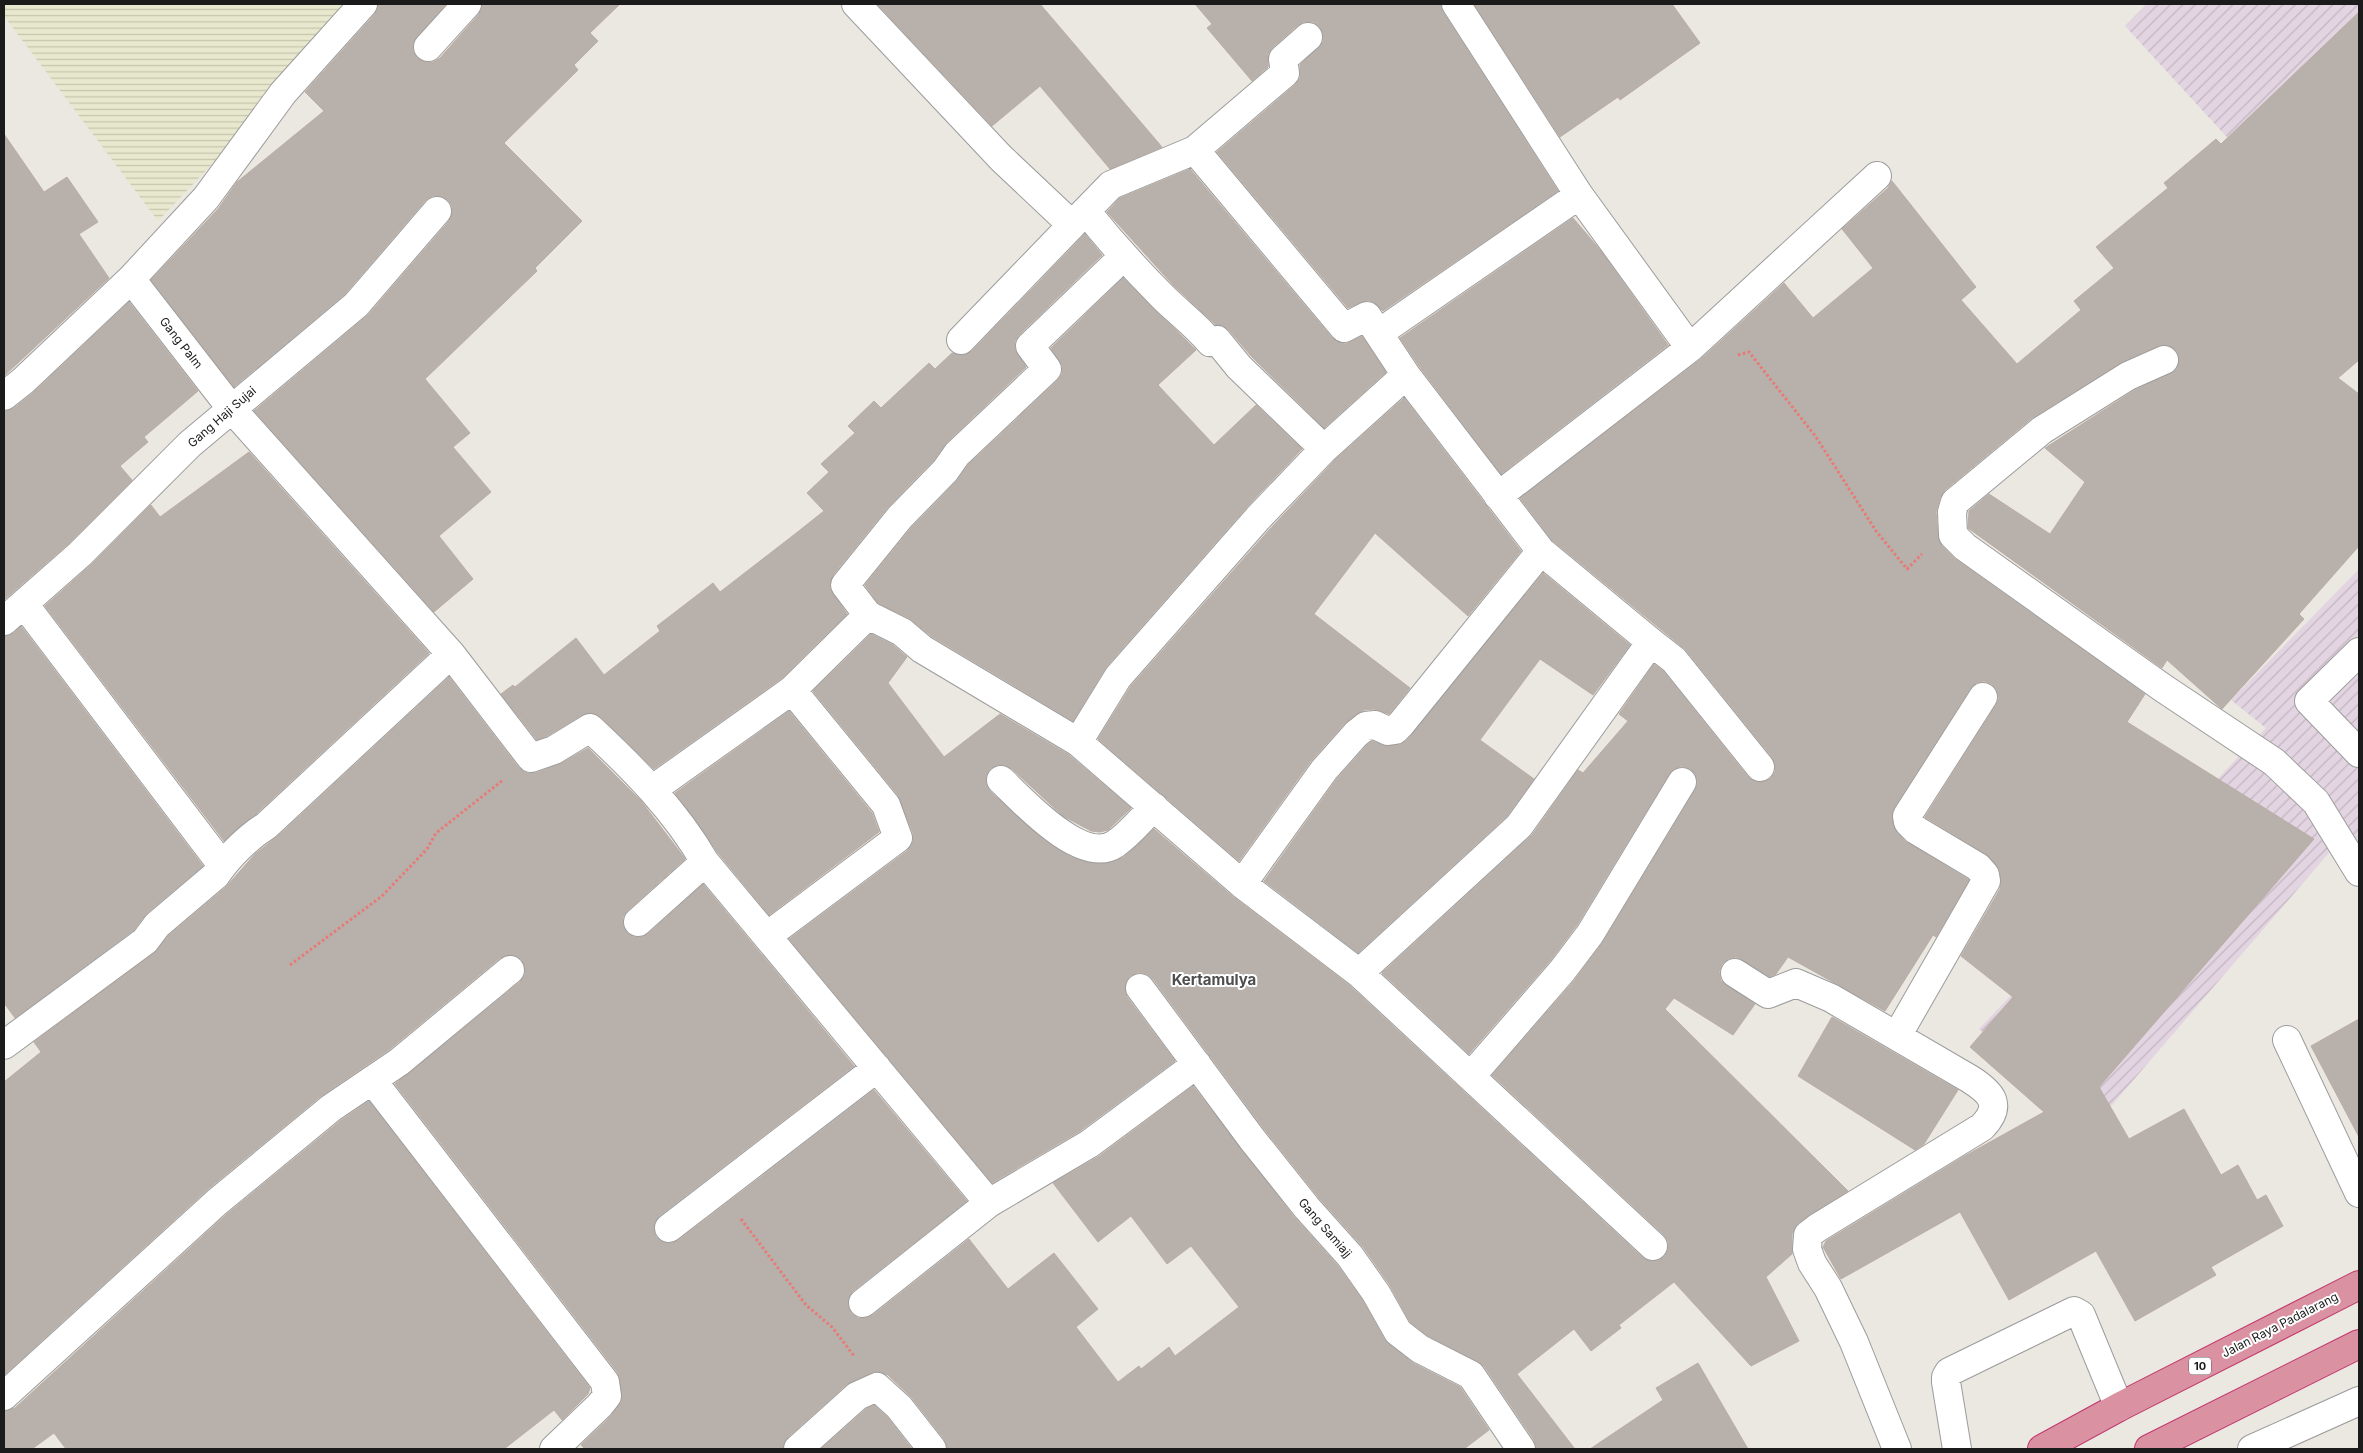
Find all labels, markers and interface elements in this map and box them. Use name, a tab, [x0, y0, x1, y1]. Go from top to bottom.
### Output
street label: Gang Palm	[157, 314, 206, 371]
street label: Gang Haji Sujai	[184, 383, 259, 450]
district label: Kertamulya	[1172, 970, 1256, 989]
street label: Gang Samiajj	[1295, 1195, 1355, 1261]
street label: Jalan Raya Padalarang	[2219, 1289, 2340, 1360]
road number: 10	[2189, 1358, 2211, 1374]

